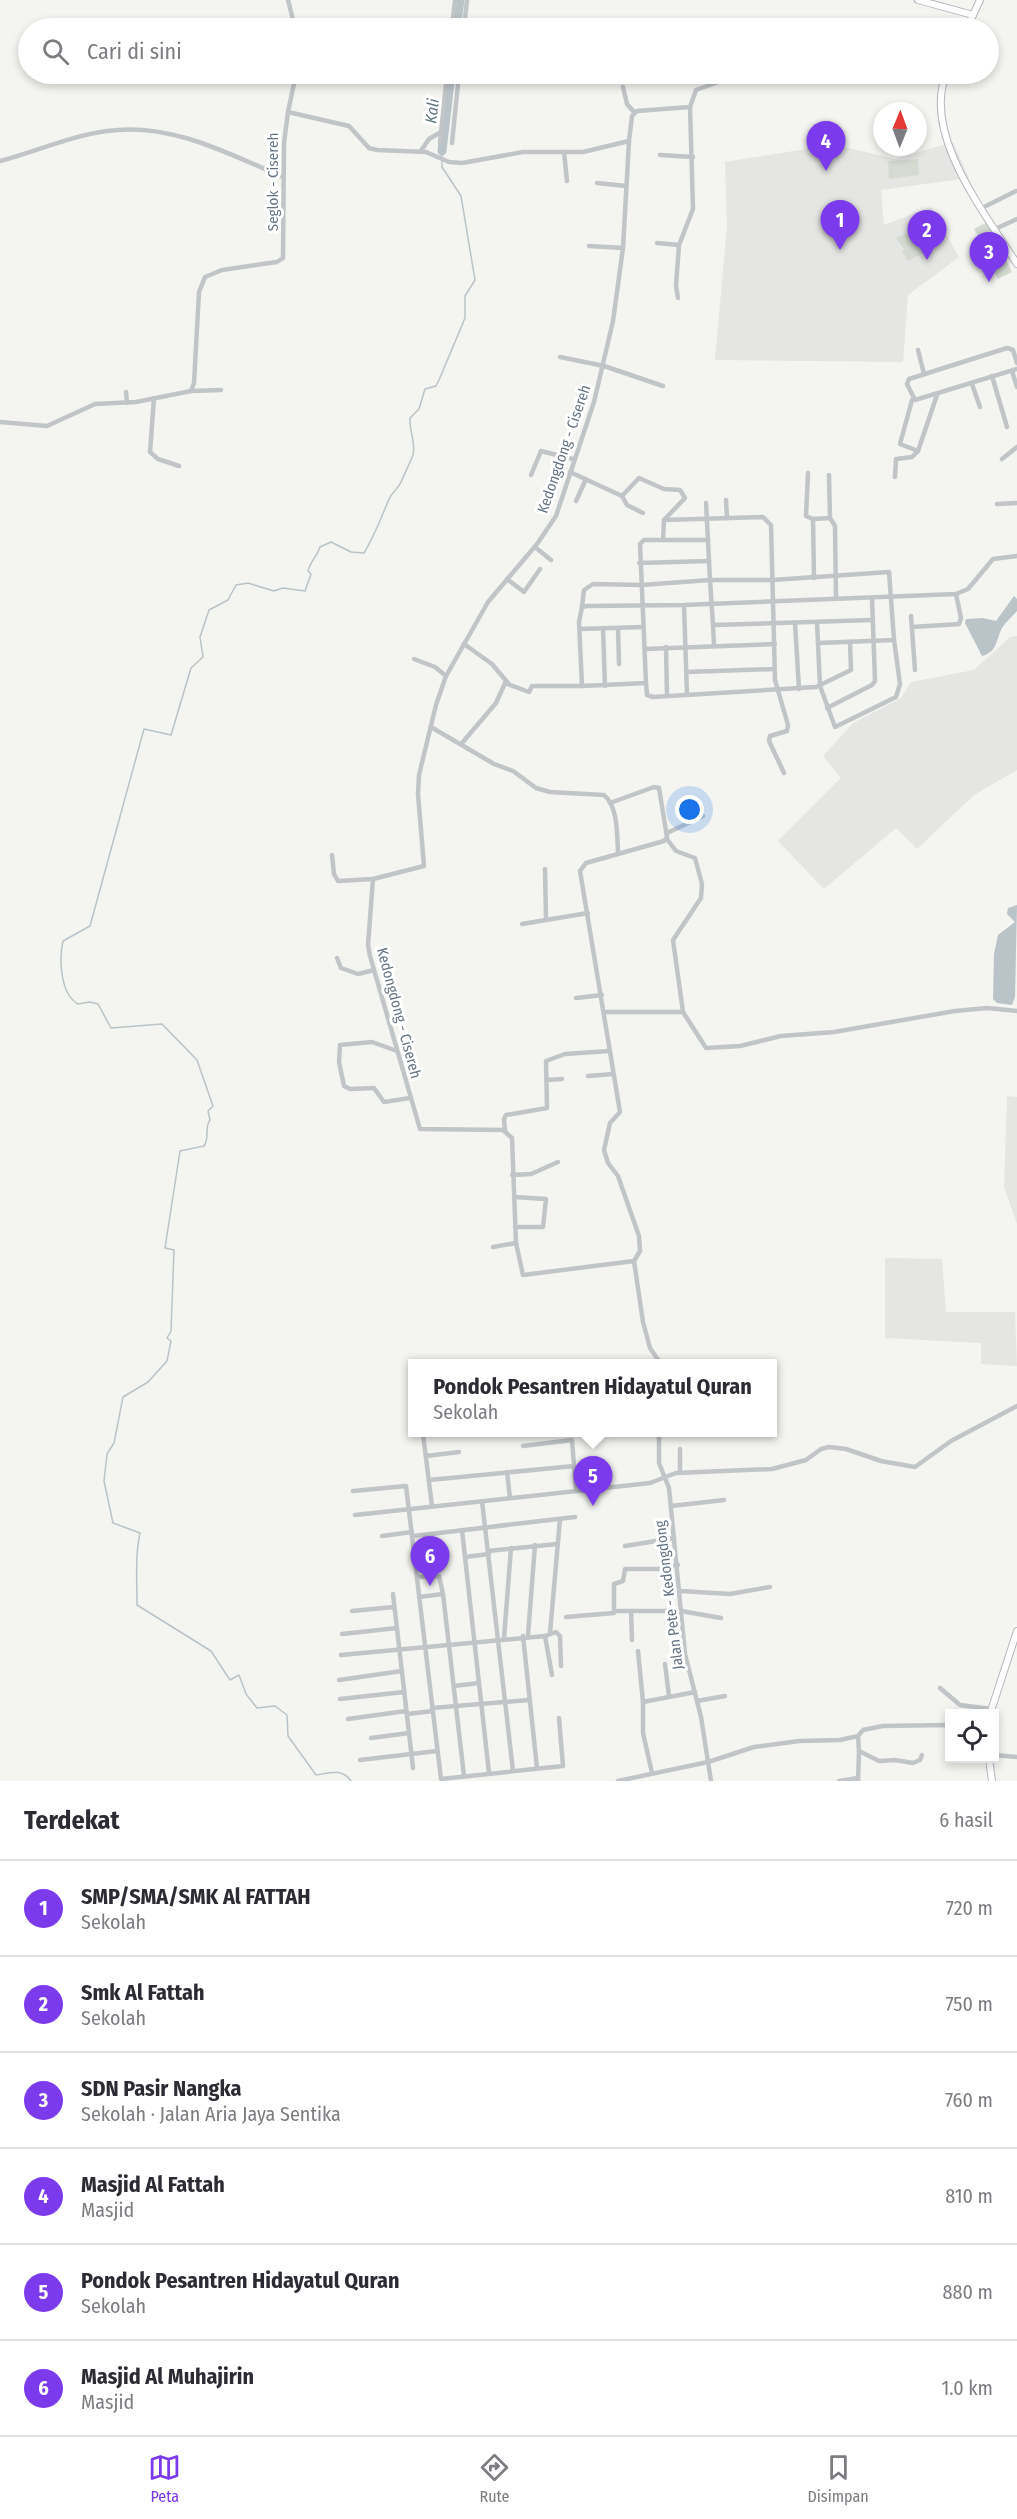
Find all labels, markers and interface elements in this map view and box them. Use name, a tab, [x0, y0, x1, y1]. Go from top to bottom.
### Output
search box	[18, 18, 999, 84]
icon: search	[39, 35, 72, 68]
text: Cari di sini	[87, 38, 182, 65]
water label: Kali	[421, 98, 443, 124]
north arrow	[873, 102, 927, 156]
pin: 4	[806, 122, 846, 171]
street label: Seglok - Cisereh	[264, 133, 282, 231]
pin: 1	[820, 200, 860, 250]
pin: 2	[908, 210, 946, 260]
pin: 3	[970, 232, 1008, 282]
street label: Kedongdong - Cisereh	[534, 382, 594, 516]
your location	[675, 795, 704, 824]
street label: Kedongdong - Cisereh	[373, 946, 425, 1080]
popup	[408, 1359, 777, 1437]
text: Pondok Pesantren Hidayatul Quran	[433, 1373, 752, 1400]
text: Sekolah	[433, 1400, 498, 1424]
pin: 5	[574, 1456, 612, 1506]
street label: Jalan Pete - Kedongdong	[651, 1519, 687, 1671]
pin: 6	[410, 1536, 450, 1586]
map controls	[945, 1709, 999, 1763]
button: locate	[945, 1709, 999, 1763]
text: Terdekat	[24, 1805, 120, 1836]
text: 6 hasil	[939, 1808, 993, 1832]
text: SMP/SMA/SMK Al FATTAH	[81, 1883, 311, 1910]
text: 1	[39, 1896, 48, 1920]
text: 720 m	[946, 1896, 993, 1920]
text: Sekolah	[81, 1910, 146, 1934]
text: Smk Al Fattah	[81, 1979, 205, 2006]
text: 2	[39, 1992, 48, 2016]
text: 750 m	[946, 1992, 993, 2016]
text: Sekolah	[81, 2006, 146, 2030]
text: SDN Pasir Nangka	[81, 2075, 241, 2102]
text: 3	[39, 2088, 48, 2112]
text: 760 m	[945, 2088, 993, 2112]
text: Sekolah · Jalan Aria Jaya Sentika	[81, 2102, 341, 2126]
text: Masjid Al Fattah	[81, 2171, 225, 2198]
text: 4	[38, 2184, 49, 2208]
text: 810 m	[945, 2184, 993, 2208]
text: Masjid	[81, 2198, 134, 2222]
text: Pondok Pesantren Hidayatul Quran	[81, 2267, 399, 2294]
text: 5	[39, 2280, 48, 2304]
text: 880 m	[943, 2280, 993, 2304]
text: Sekolah	[81, 2294, 146, 2318]
text: Masjid Al Muhajirin	[81, 2363, 254, 2390]
text: 6	[38, 2376, 49, 2400]
text: 1.0 km	[941, 2376, 993, 2400]
text: Masjid	[81, 2390, 134, 2414]
tab: Peta	[148, 2451, 181, 2506]
tab: Rute	[478, 2451, 511, 2506]
tab: Disimpan	[808, 2451, 869, 2506]

